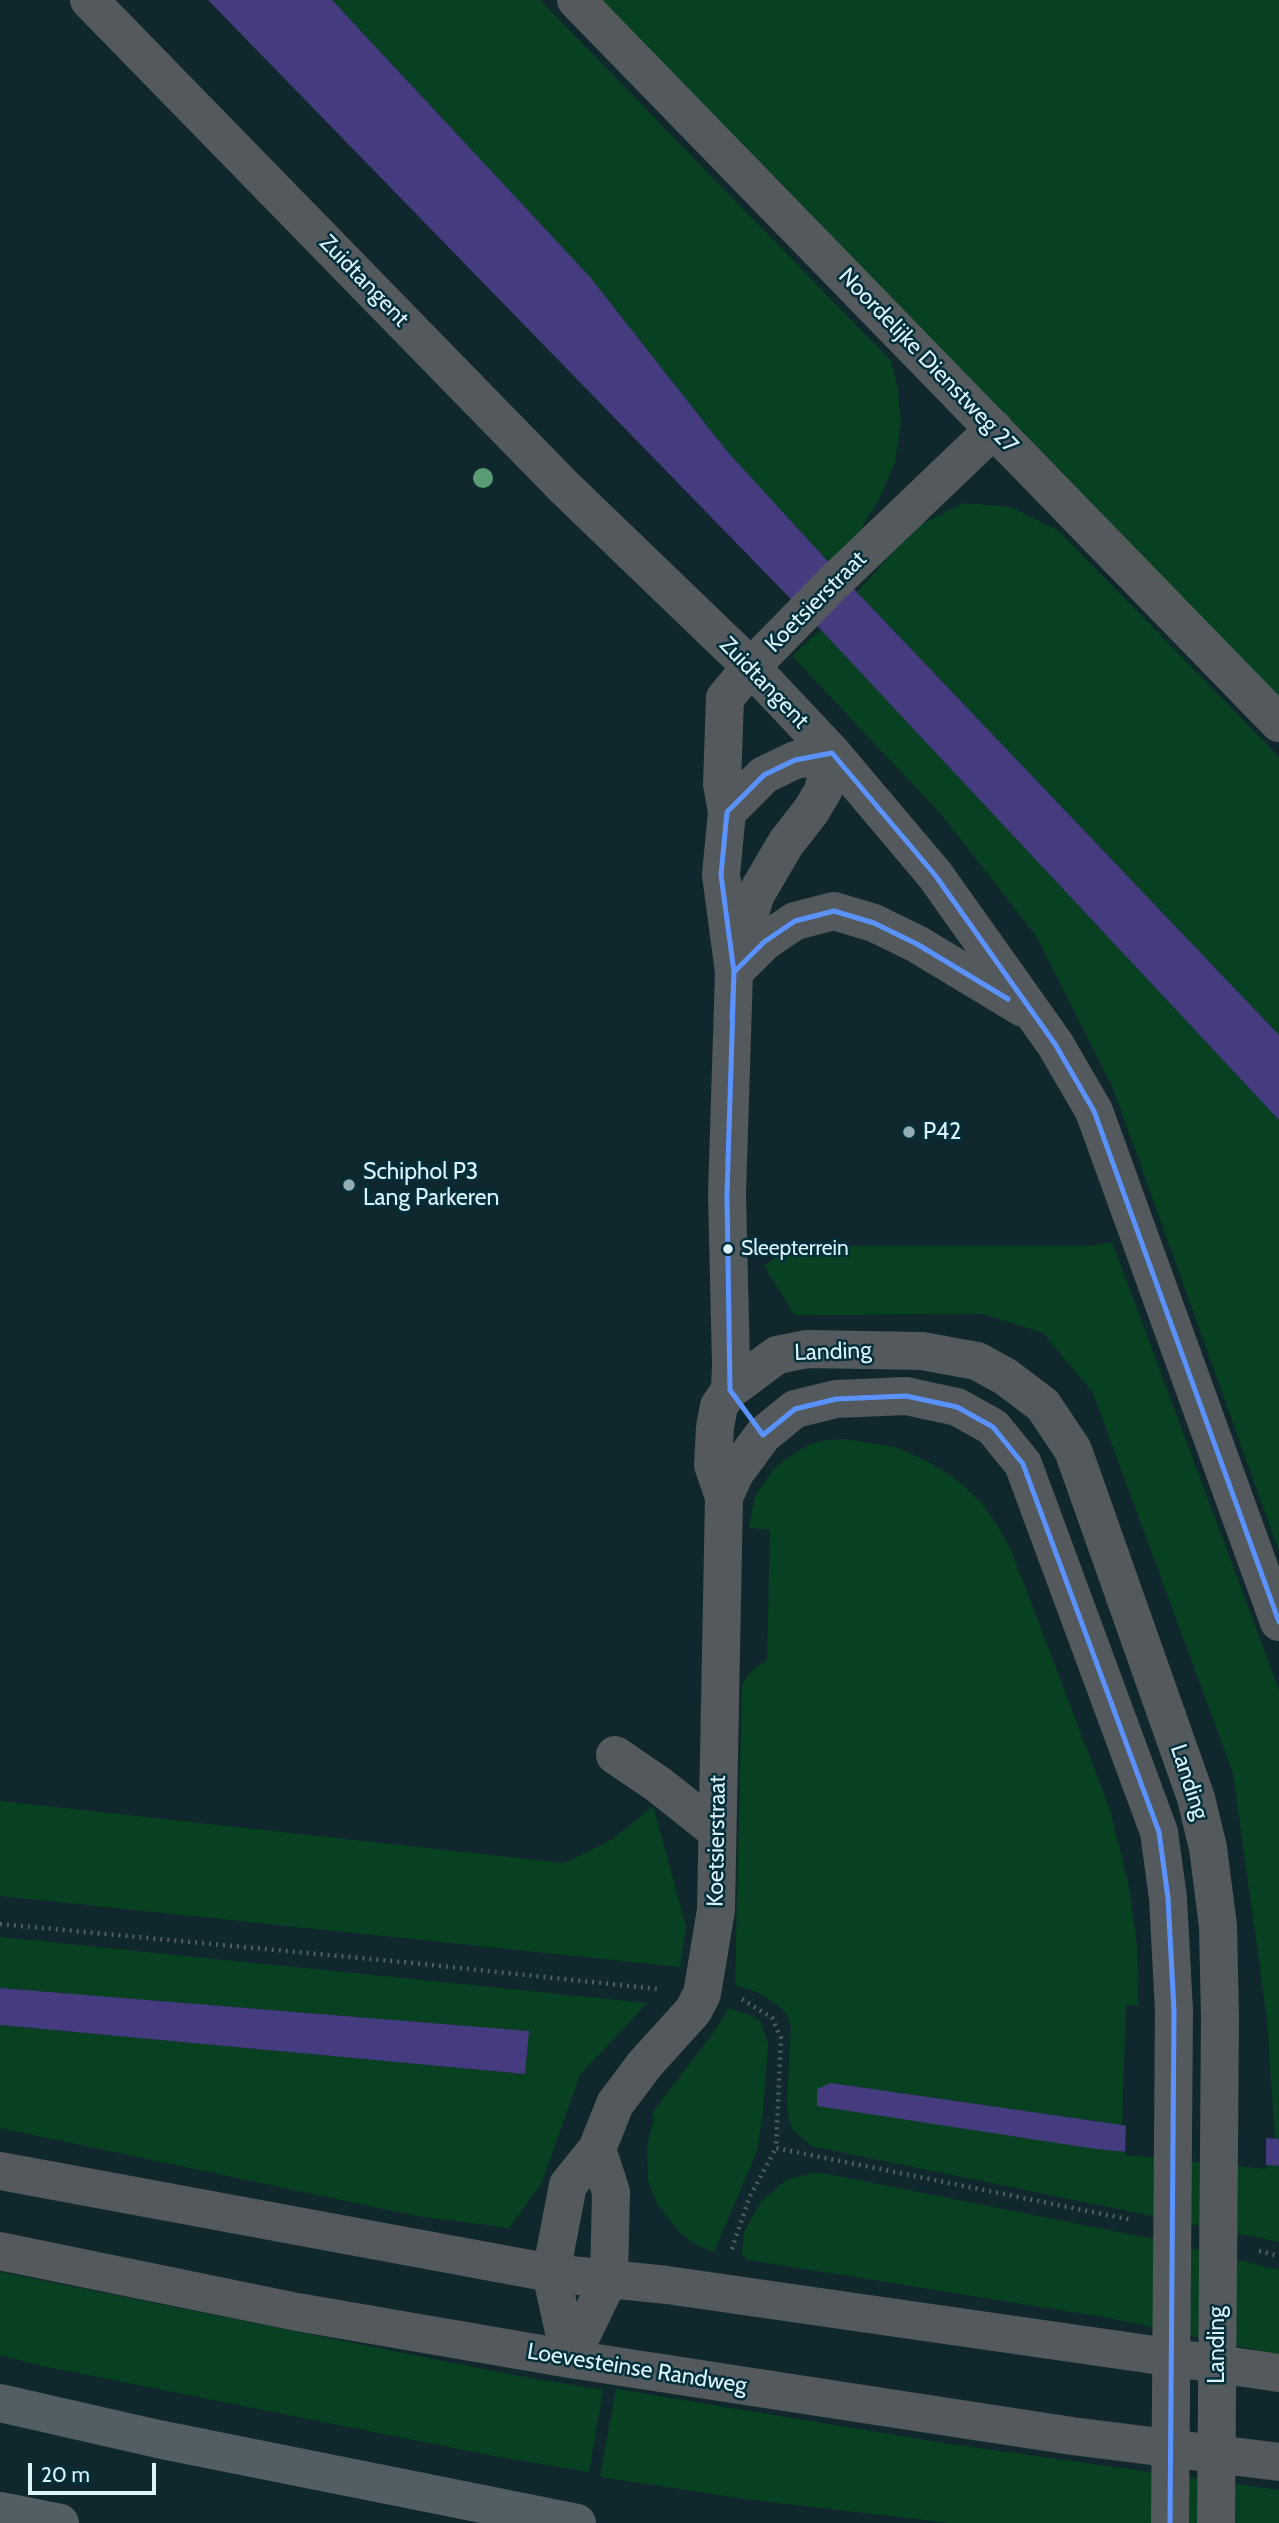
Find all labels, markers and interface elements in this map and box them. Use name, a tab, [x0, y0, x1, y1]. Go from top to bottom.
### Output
street label: Zuidtangent	[313, 229, 415, 333]
street label: Noordelijke Dienstweg 27	[832, 263, 1024, 459]
street label: Koetsierstraat	[760, 546, 872, 658]
street label: Zuidtangent	[713, 631, 815, 735]
place label: P42	[923, 1118, 961, 1146]
marker: P42	[901, 1124, 917, 1140]
place label: Schiphol P3 Lang Parkeren	[363, 1158, 499, 1212]
marker: Schiphol P3 Lang Parkeren	[341, 1177, 357, 1193]
place label: Sleepterrein	[741, 1236, 849, 1262]
marker: Sleepterrein	[721, 1242, 735, 1256]
street label: Landing	[794, 1337, 872, 1367]
street label: Landing	[1164, 1741, 1214, 1823]
street label: Koetsierstraat	[702, 1775, 732, 1907]
street label: Landing	[1203, 2306, 1231, 2384]
street label: Loevesteinse Randweg	[525, 2338, 749, 2400]
scale bar	[32, 2450, 159, 2494]
text: 20 m	[41, 2462, 90, 2487]

